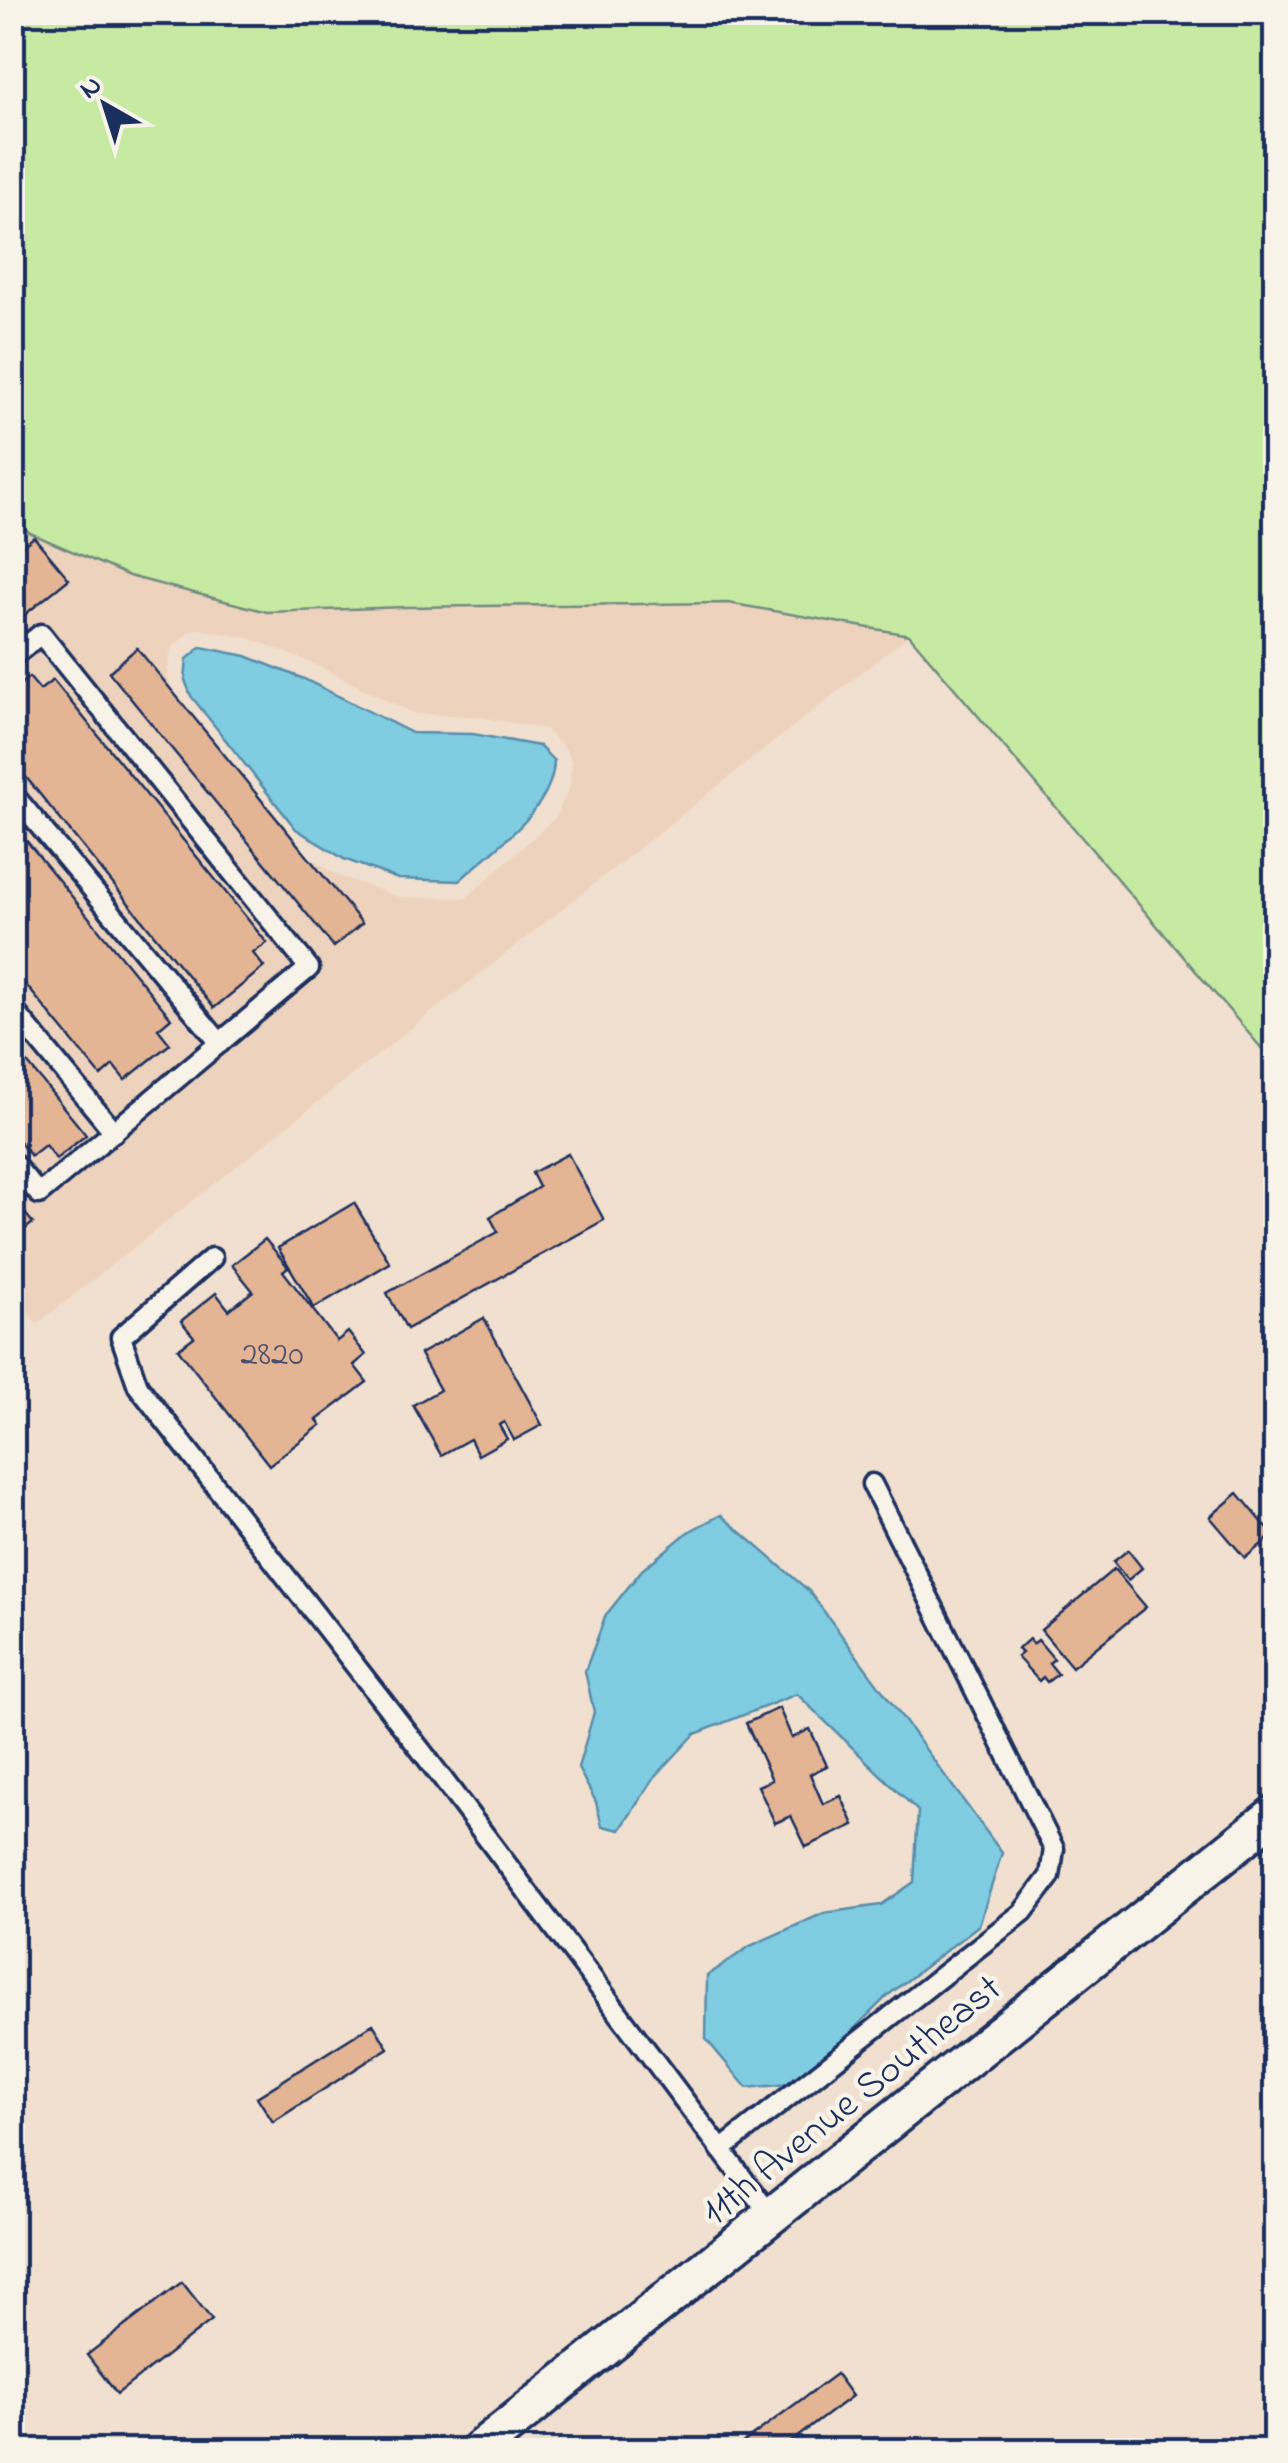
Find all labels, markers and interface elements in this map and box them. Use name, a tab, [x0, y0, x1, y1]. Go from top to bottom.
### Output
north arrow	[55, 55, 155, 155]
text: N	[71, 66, 112, 110]
house number: 2820	[240, 1330, 304, 1381]
street label: 11th Avenue Southeast	[690, 1961, 1016, 2242]

